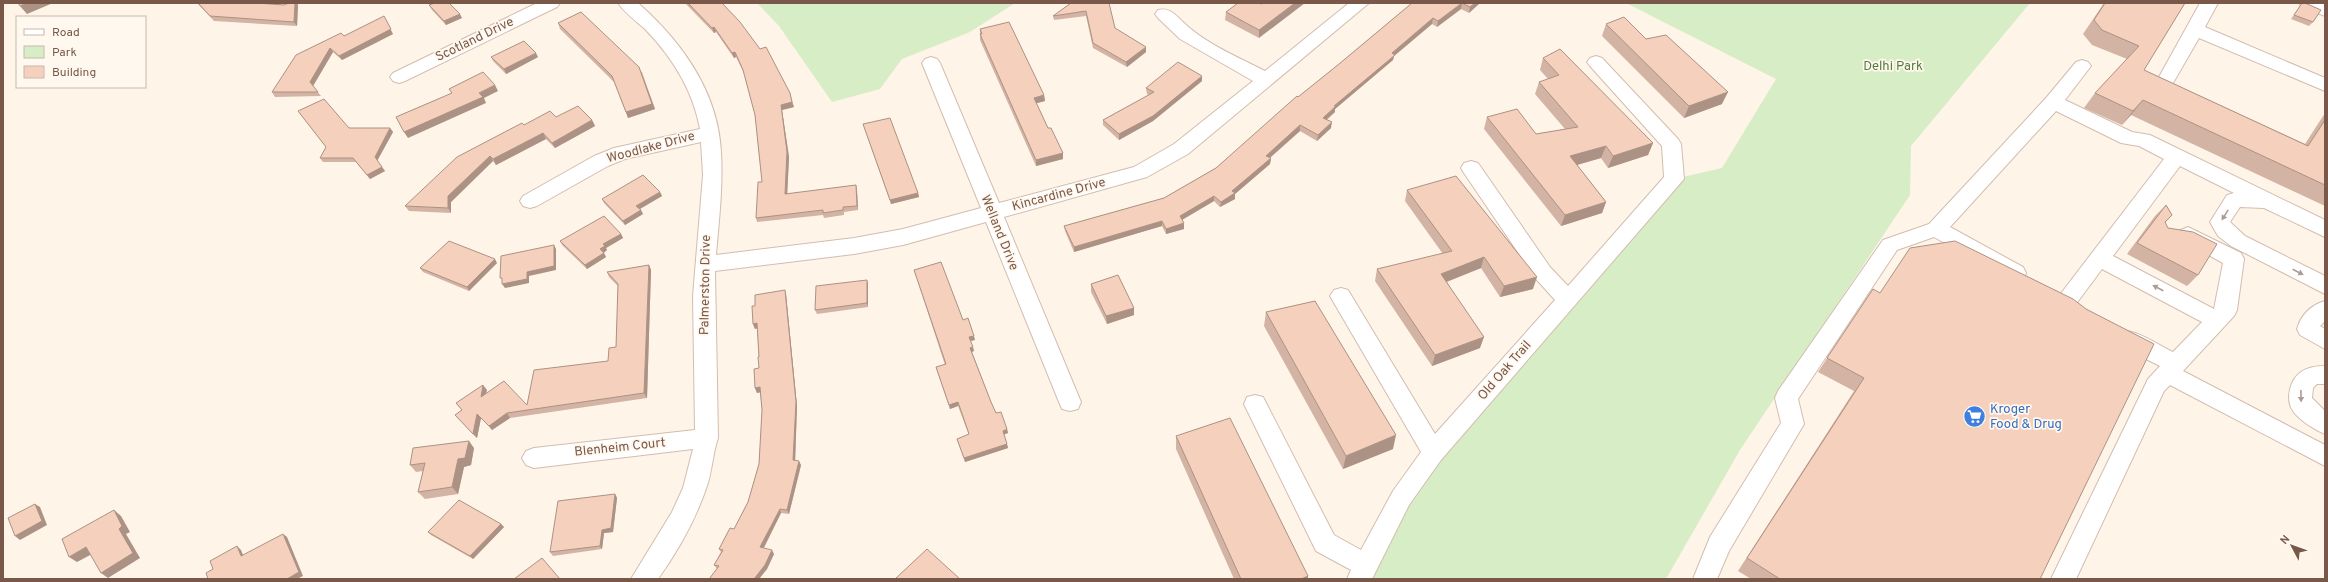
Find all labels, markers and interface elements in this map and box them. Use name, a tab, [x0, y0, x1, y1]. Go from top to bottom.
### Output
street label: Scotland Drive	[433, 14, 517, 66]
legend	[16, 16, 146, 88]
text: Road	[52, 25, 80, 41]
text: Park	[52, 45, 77, 61]
park label: Delhi Park	[1863, 59, 1923, 75]
text: Building	[52, 65, 96, 81]
street label: Woodlake Drive	[605, 129, 697, 167]
street label: Kincardine Drive	[1010, 175, 1108, 215]
street label: Welland Drive	[977, 193, 1021, 273]
one-way arrow	[2221, 209, 2228, 221]
street label: Palmerston Drive	[697, 235, 715, 335]
one-way arrow	[2292, 269, 2304, 275]
one-way arrow	[2152, 285, 2164, 292]
street label: Old Oak Trail	[1475, 338, 1535, 404]
one-way arrow	[2298, 390, 2304, 403]
place label: Kroger Food & Drug	[1990, 402, 2062, 433]
supermarket icon: Kroger Food & Drug	[1961, 404, 1987, 430]
street label: Blenheim Court	[574, 435, 666, 461]
north arrow	[2272, 526, 2312, 566]
text: N	[2277, 533, 2293, 548]

